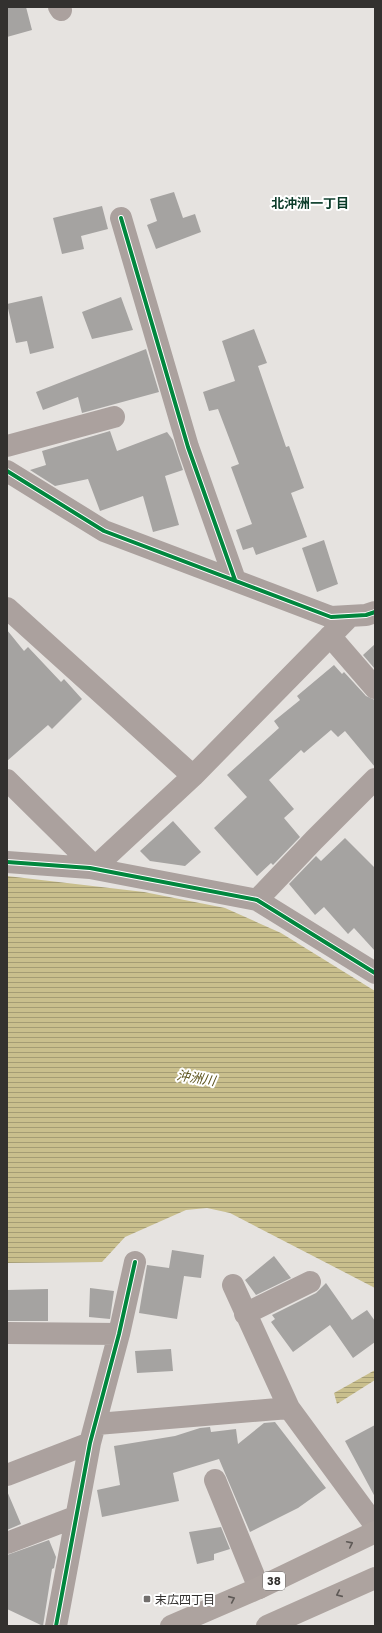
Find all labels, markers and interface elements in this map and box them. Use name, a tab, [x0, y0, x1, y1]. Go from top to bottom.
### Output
district label: 北沖洲一丁目	[271, 194, 349, 213]
water label: 沖洲川	[175, 1066, 219, 1091]
one-way arrow	[346, 1541, 353, 1549]
road number: 38	[263, 1572, 285, 1590]
one-way arrow	[336, 1589, 344, 1597]
place label: 末広四丁目	[155, 1591, 215, 1608]
marker: 末広四丁目	[142, 1594, 152, 1604]
one-way arrow	[228, 1596, 236, 1604]

